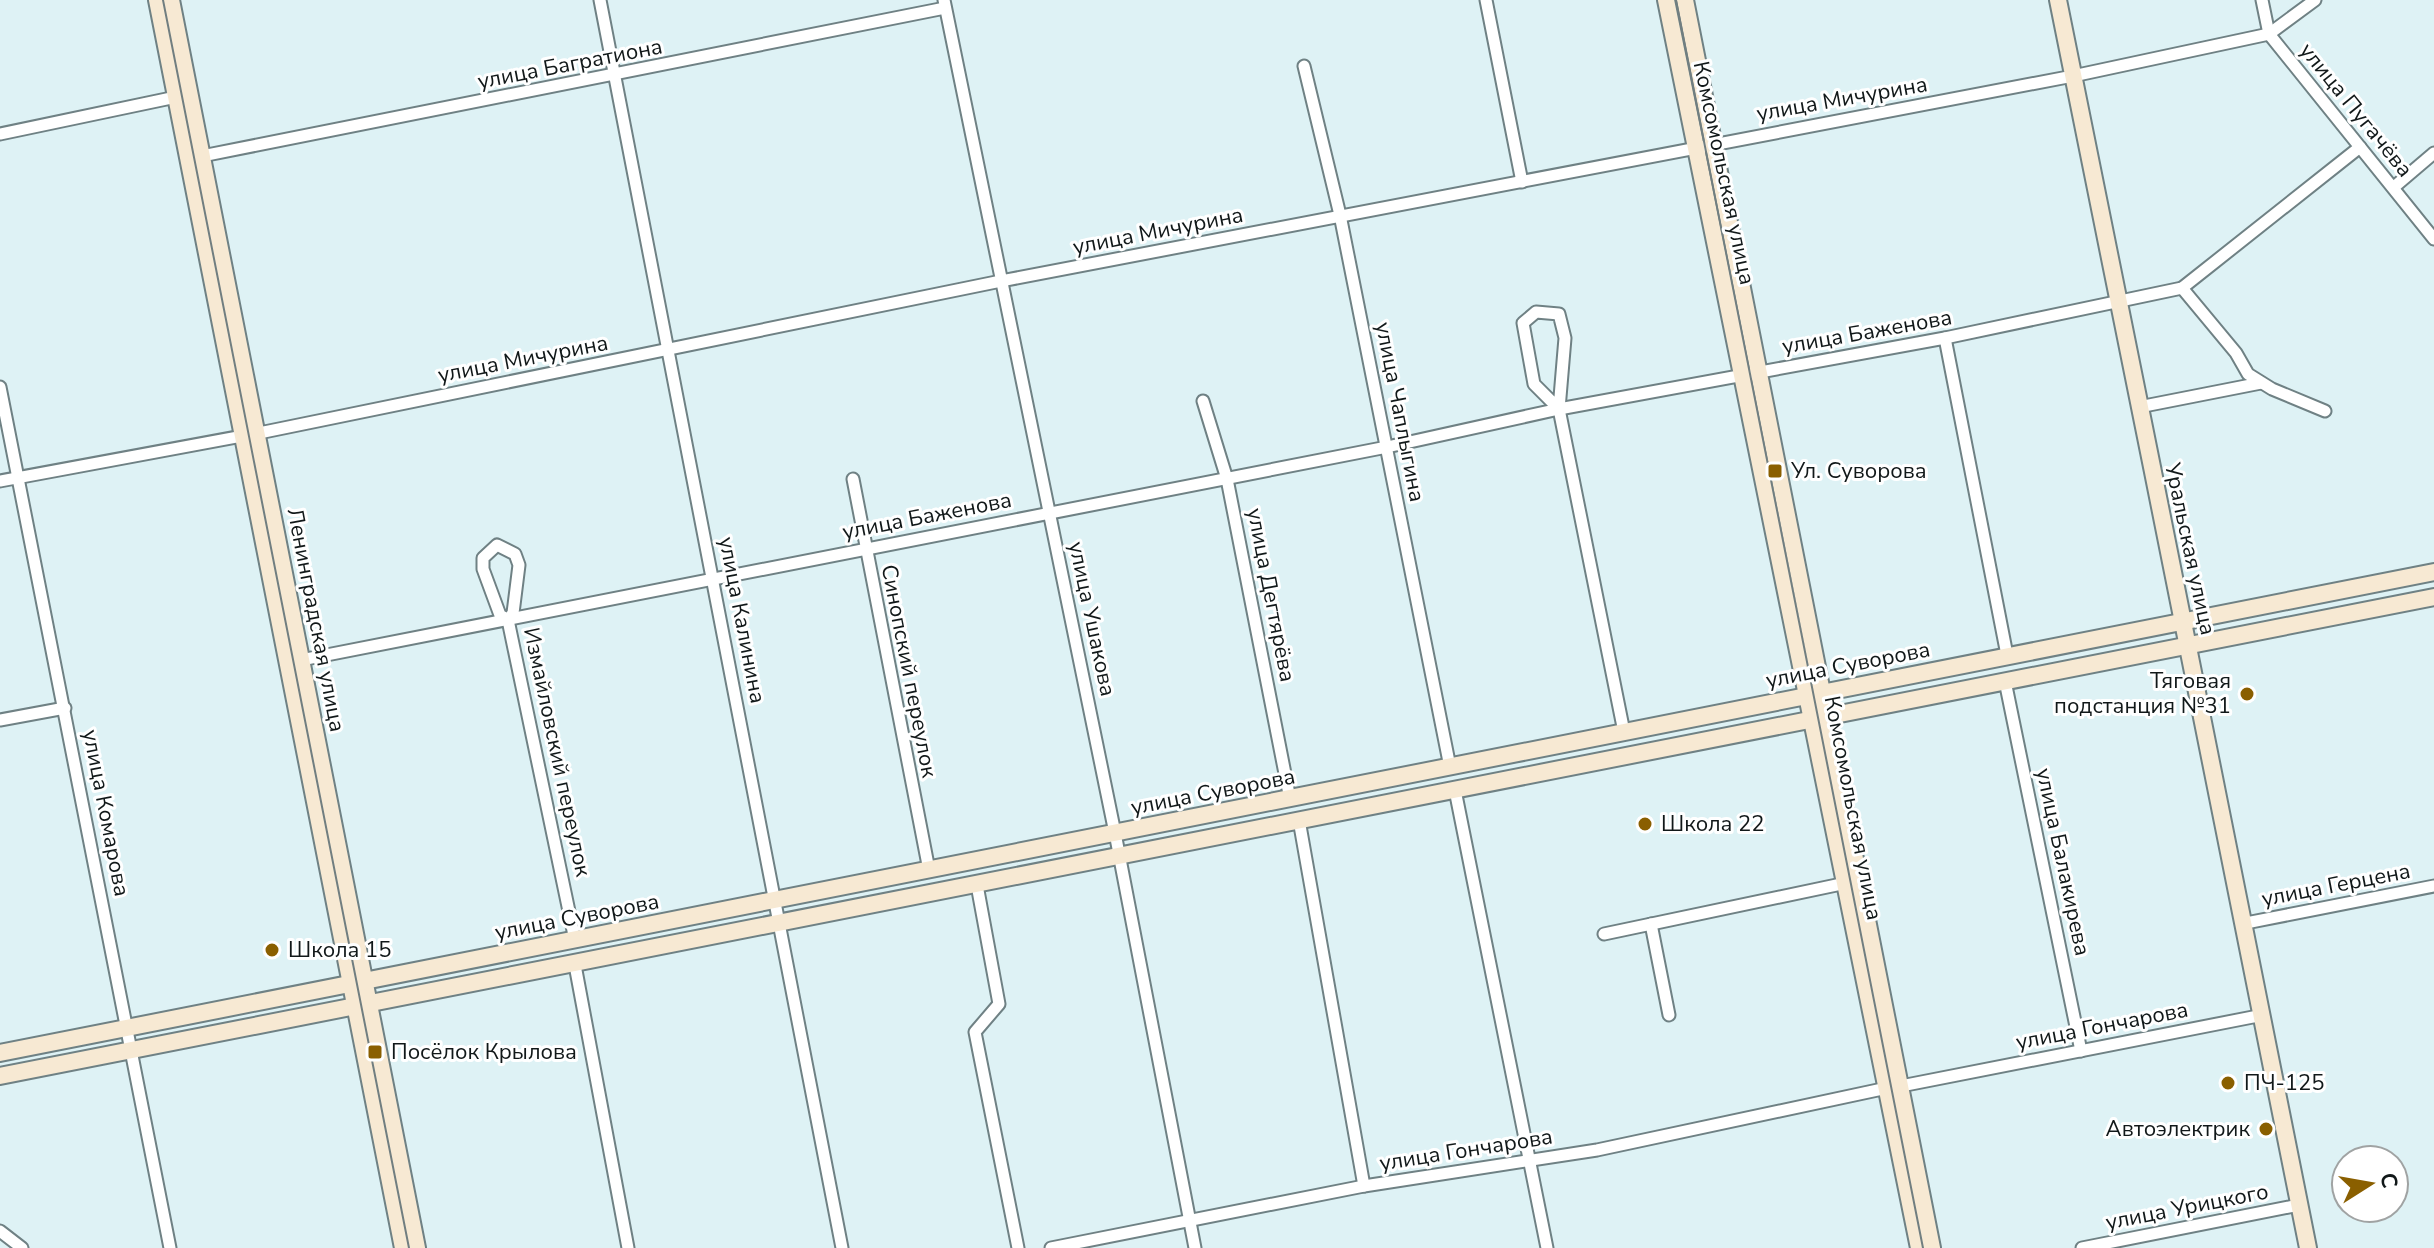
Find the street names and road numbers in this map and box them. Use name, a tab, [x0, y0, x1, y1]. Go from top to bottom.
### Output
street label: улица Багратиона	[475, 31, 665, 97]
street label: улица Пугачёва	[2293, 37, 2419, 183]
street label: Комсомольская улица	[1686, 59, 1762, 287]
street label: улица Мичурина	[1754, 69, 1930, 129]
street label: улица Мичурина	[1070, 200, 1246, 262]
street label: улица Баженова	[1780, 302, 1954, 362]
street label: улица Чаплыгина	[1368, 320, 1432, 504]
street label: улица Мичурина	[435, 328, 611, 390]
street label: Уральская улица	[2157, 459, 2223, 638]
street label: улица Баженова	[840, 485, 1014, 547]
street label: Ленинградская улица	[280, 506, 352, 734]
street label: улица Дегтярёва	[1239, 506, 1303, 684]
street label: улица Калинина	[711, 534, 773, 706]
street label: улица Ушакова	[1061, 539, 1123, 699]
street label: Синопский переулок	[874, 562, 944, 780]
street label: Измайловский переулок	[516, 625, 598, 880]
street label: улица Суворова	[1763, 634, 1933, 696]
street label: Комсомольская улица	[1817, 693, 1889, 923]
street label: улица Комарова	[75, 727, 137, 899]
street label: улица Суворова	[1128, 761, 1298, 823]
street label: улица Балакирева	[2028, 765, 2098, 959]
street label: улица Герцена	[2259, 856, 2413, 914]
street label: улица Суворова	[492, 886, 662, 948]
street label: улица Гончарова	[2013, 995, 2191, 1057]
street label: улица Гончарова	[1377, 1121, 1555, 1179]
street label: улица Урицкого	[2103, 1177, 2271, 1237]

